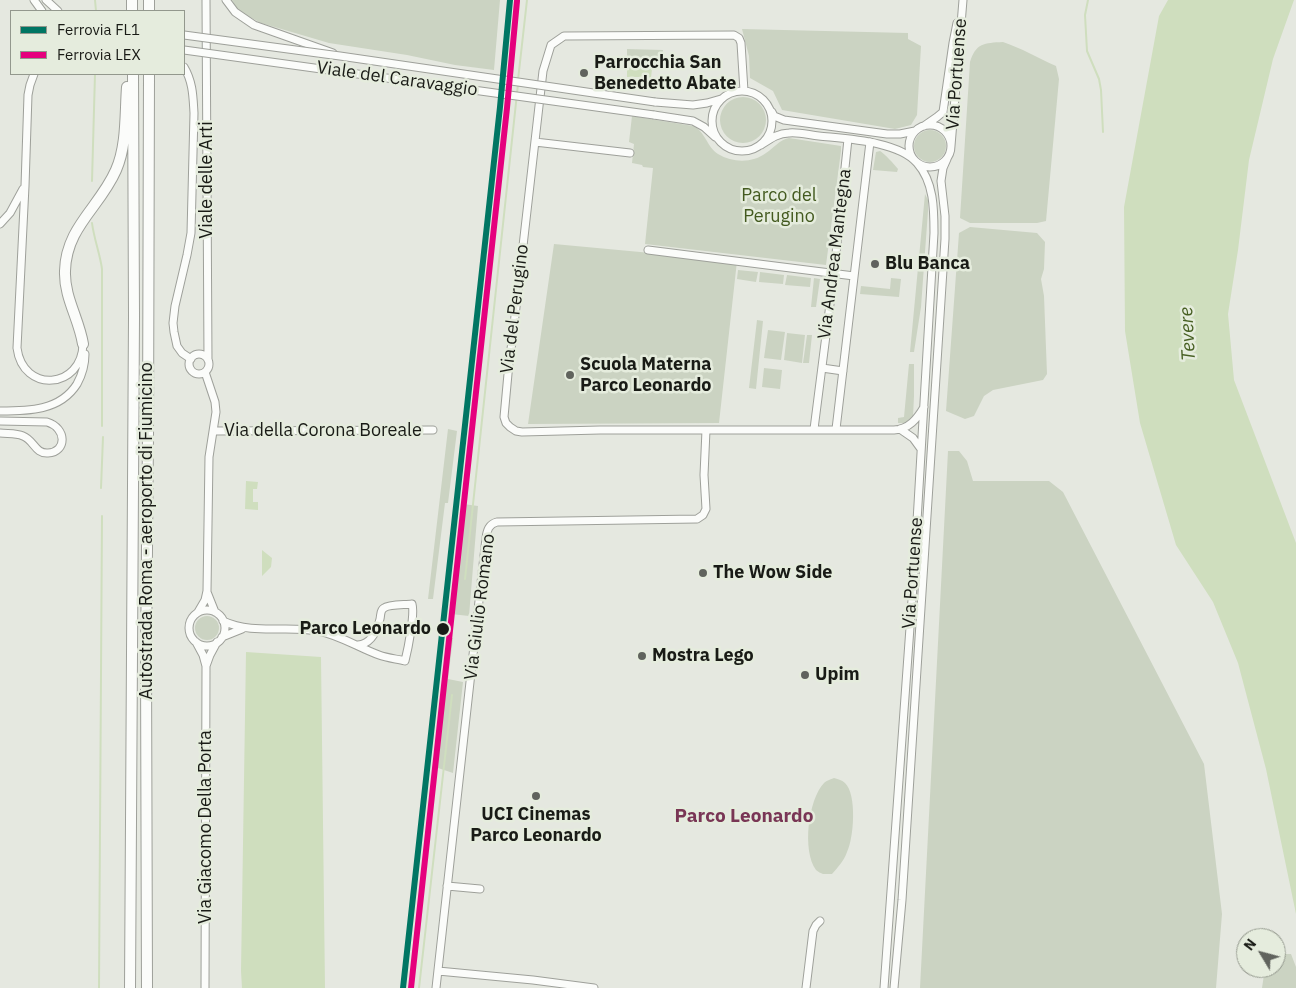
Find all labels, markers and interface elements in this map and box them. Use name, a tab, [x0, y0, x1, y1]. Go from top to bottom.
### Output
legend	[10, 10, 185, 75]
street label: Via Portuense	[942, 17, 972, 131]
text: Ferrovia FL1	[57, 20, 140, 39]
text: Ferrovia LEX	[57, 45, 141, 64]
place label: Parrocchia San Benedetto Abate	[594, 52, 736, 94]
street label: Viale del Caravaggio	[315, 57, 479, 101]
marker: Parrocchia San Benedetto Abate	[578, 67, 590, 79]
street label: Viale delle Arti	[196, 121, 218, 239]
street label: Via Andrea Mantegna	[814, 167, 856, 341]
park label: Parco del Perugino	[741, 185, 817, 228]
street label: Via del Perugino	[496, 243, 534, 375]
place label: Blu Banca	[885, 253, 970, 275]
marker: Blu Banca	[869, 258, 881, 270]
water label: Tevere	[1175, 306, 1201, 362]
place label: Scuola Materna Parco Leonardo	[580, 354, 711, 396]
street label: Autostrada Roma - aeroporto di Fiumicino	[136, 362, 158, 700]
marker: Scuola Materna Parco Leonardo	[564, 369, 576, 381]
street label: Via della Corona Boreale	[224, 420, 422, 442]
street label: Via Portuense	[898, 516, 928, 630]
street label: Via Giulio Romano	[460, 533, 500, 681]
place label: The Wow Side	[713, 562, 832, 584]
marker: The Wow Side	[697, 567, 709, 579]
place label: Parco Leonardo	[300, 618, 431, 640]
marker: Parco Leonardo	[435, 621, 451, 637]
place label: Mostra Lego	[652, 645, 754, 667]
marker: Mostra Lego	[636, 650, 648, 662]
place label: Upim	[815, 664, 860, 686]
marker: Upim	[799, 669, 811, 681]
street label: Via Giacomo Della Porta	[195, 730, 217, 924]
marker: UCI Cinemas Parco Leonardo	[530, 790, 542, 802]
place label: UCI Cinemas Parco Leonardo	[470, 804, 602, 846]
district label: Parco Leonardo	[675, 806, 813, 828]
north arrow	[1236, 928, 1286, 978]
text: N	[1240, 935, 1260, 954]

